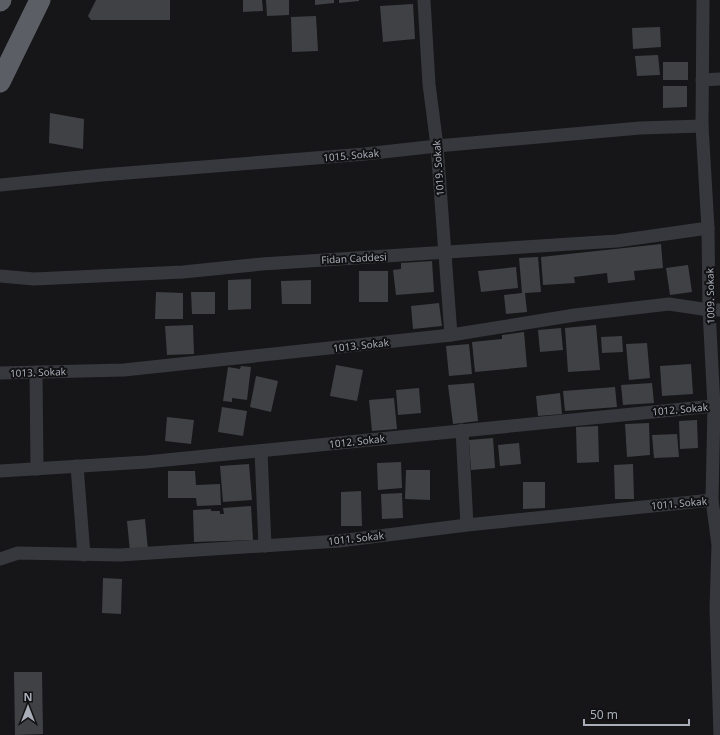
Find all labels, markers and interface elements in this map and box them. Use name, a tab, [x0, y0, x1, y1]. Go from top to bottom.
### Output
street label: 1019. Sokak	[429, 139, 447, 196]
street label: 1015. Sokak	[322, 146, 380, 164]
street label: Fidan Caddesi	[321, 249, 387, 267]
street label: 1009. Sokak	[703, 267, 717, 324]
street label: 1013. Sokak	[332, 335, 390, 355]
street label: 1013. Sokak	[10, 364, 67, 380]
street label: 1012. Sokak	[651, 400, 709, 418]
street label: 1012. Sokak	[328, 431, 386, 451]
street label: 1011. Sokak	[650, 494, 708, 512]
street label: 1011. Sokak	[327, 528, 385, 548]
north arrow	[8, 687, 48, 727]
text: N	[24, 689, 32, 704]
scale bar	[584, 701, 689, 727]
text: 50 m	[590, 706, 618, 723]

